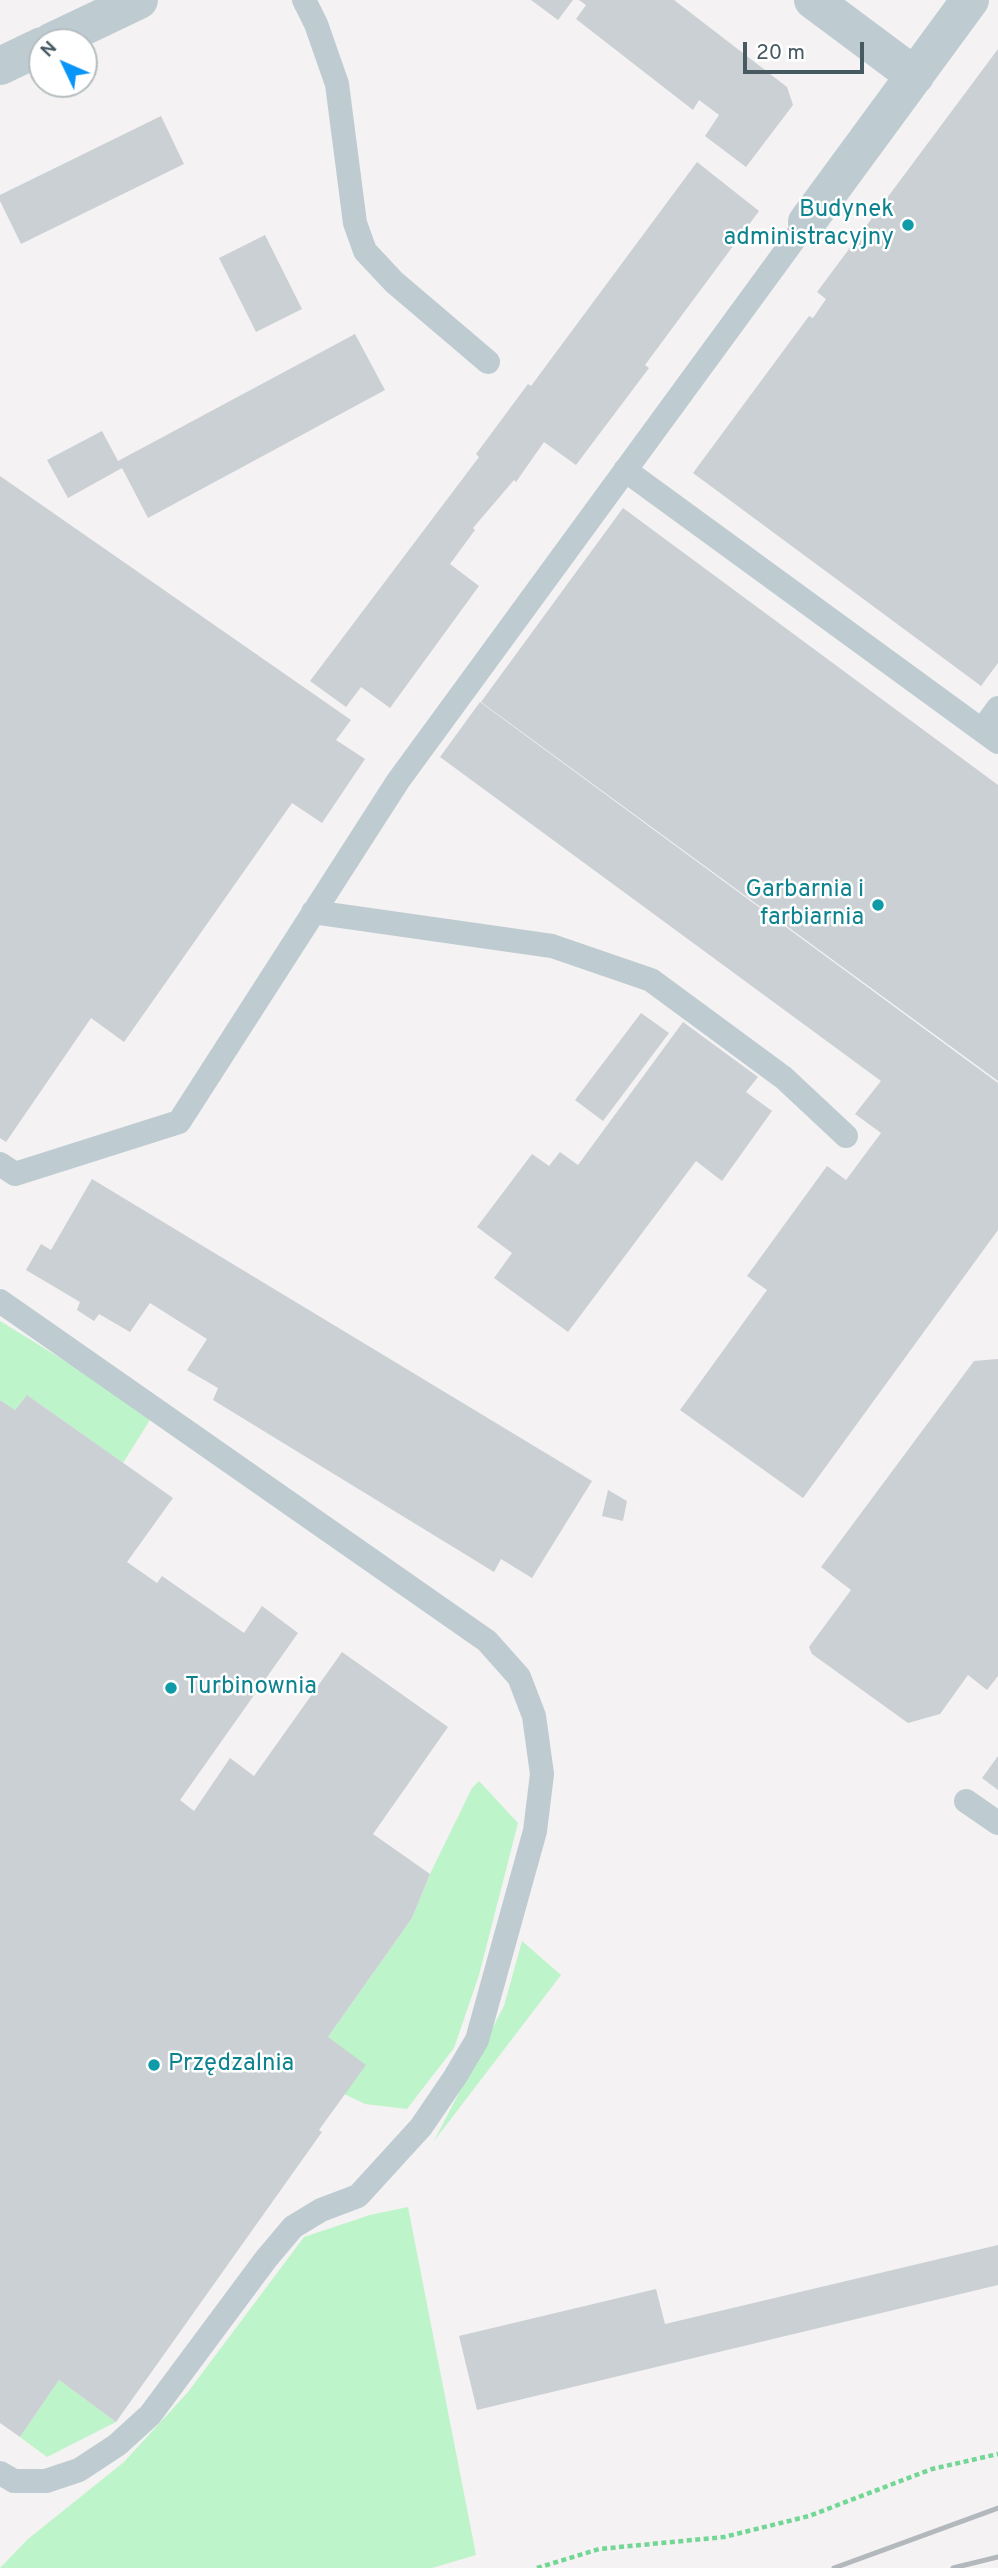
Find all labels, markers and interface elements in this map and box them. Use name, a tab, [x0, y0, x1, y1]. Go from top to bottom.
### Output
north arrow	[28, 28, 98, 98]
scale bar	[746, 28, 867, 72]
text: N	[36, 37, 63, 63]
text: 20 m	[756, 40, 805, 67]
place label: Budynek administracyjny	[723, 197, 894, 253]
marker: Budynek administracyjny	[900, 217, 916, 233]
place label: Garbarnia i farbiarnia	[745, 877, 864, 933]
marker: Garbarnia i farbiarnia	[870, 897, 886, 913]
place label: Turbinownia	[185, 1674, 317, 1702]
marker: Turbinownia	[163, 1680, 179, 1696]
place label: Przędzalnia	[168, 2051, 294, 2079]
marker: Przędzalnia	[146, 2057, 162, 2073]

